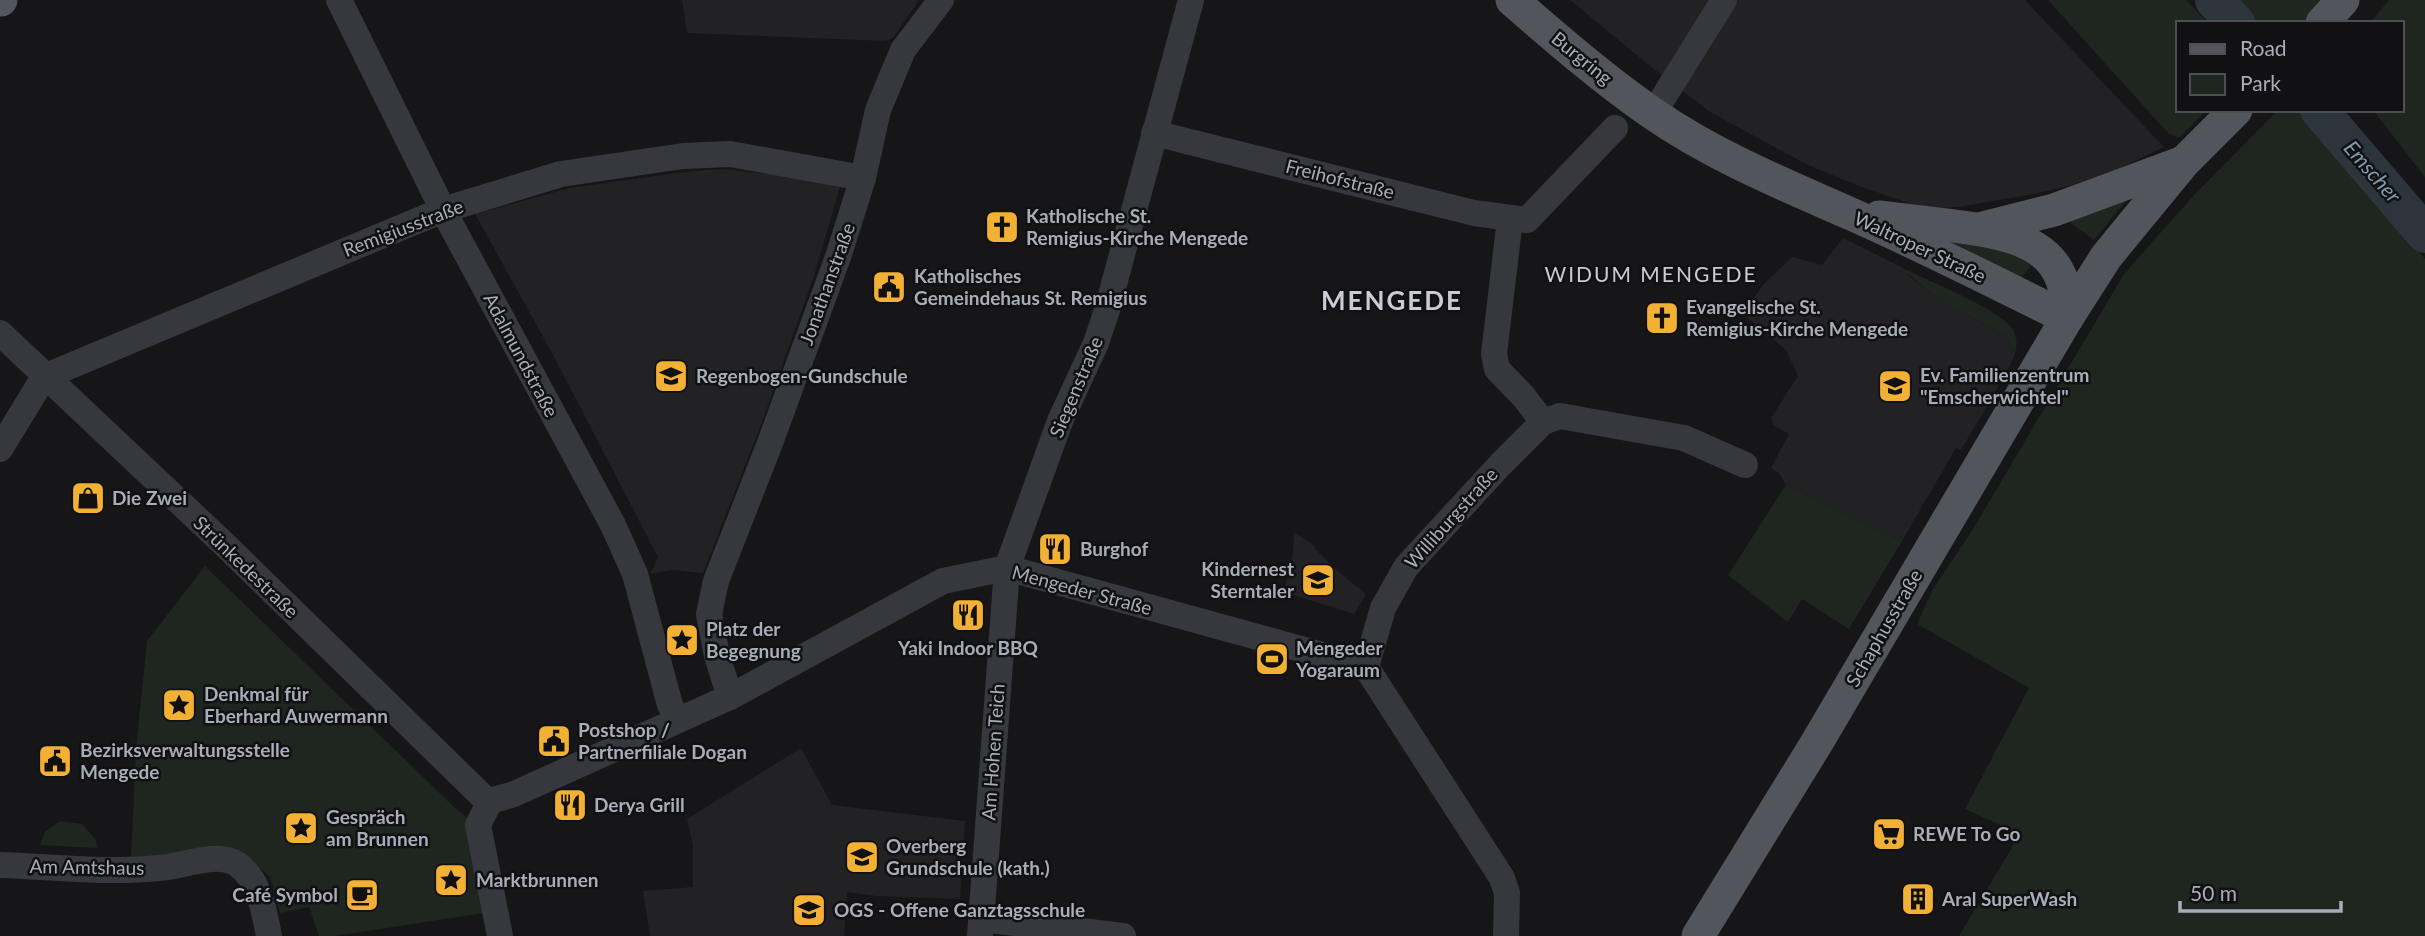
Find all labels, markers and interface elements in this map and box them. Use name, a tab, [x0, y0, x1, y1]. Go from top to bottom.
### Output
legend	[2176, 21, 2404, 112]
street label: Burgring	[1547, 26, 1617, 89]
text: Road	[2240, 35, 2287, 60]
text: Park	[2240, 70, 2281, 95]
water label: Emscher	[2339, 135, 2407, 208]
street label: Freihofstraße	[1283, 154, 1397, 203]
street label: Remigiusstraße	[339, 194, 466, 261]
place label: Katholische St. Remigius-Kirche Mengede	[1026, 204, 1248, 249]
street label: Waltroper Straße	[1851, 206, 1990, 287]
church icon: Katholische St. Remigius-Kirche Mengede	[983, 208, 1021, 246]
street label: Jonathanstraße	[794, 220, 859, 348]
district label: WIDUM MENGEDE	[1544, 261, 1758, 286]
place label: Katholisches Gemeindehaus St. Remigius	[914, 264, 1147, 309]
public building icon: Katholisches Gemeindehaus St. Remigius	[870, 268, 908, 306]
district label: MENGEDE	[1321, 284, 1463, 316]
street label: Adalmundstraße	[479, 289, 564, 421]
place label: Evangelische St. Remigius-Kirche Mengede	[1686, 295, 1908, 340]
church icon: Evangelische St. Remigius-Kirche Mengede	[1643, 299, 1681, 337]
street label: Siegenstraße	[1044, 333, 1107, 441]
school or university icon: Regenbogen-Gundschule	[652, 357, 690, 395]
place label: Ev. Familienzentrum "Emscherwichtel"	[1920, 363, 2089, 408]
place label: Regenbogen-Gundschule	[696, 364, 908, 387]
school or university icon: Ev. Familienzentrum "Emscherwichtel"	[1876, 367, 1914, 405]
street label: Williburgstraße	[1399, 462, 1502, 573]
shop icon: Die Zwei	[69, 479, 107, 517]
place label: Die Zwei	[112, 486, 187, 509]
street label: Strünkedestraße	[189, 511, 304, 622]
restaurant icon: Burghof	[1036, 530, 1074, 568]
place label: Burghof	[1080, 537, 1148, 560]
place label: Kindernest Sterntaler	[1201, 557, 1295, 602]
street label: Mengeder Straße	[1010, 560, 1155, 619]
school or university icon: Kindernest Sterntaler	[1299, 561, 1337, 599]
street label: Schaphusstraße	[1841, 565, 1926, 691]
restaurant icon: Yaki Indoor BBQ	[949, 596, 987, 634]
place label: Platz der Begegnung	[706, 617, 801, 662]
place icon: Platz der Begegnung	[663, 621, 701, 659]
place label: Yaki Indoor BBQ	[897, 636, 1039, 659]
place label: Mengeder Yogaraum	[1295, 636, 1383, 681]
sports icon: Mengeder Yogaraum	[1253, 640, 1291, 678]
place label: Denkmal für Eberhard Auwermann	[204, 682, 388, 727]
street label: Am Hohen Teich	[976, 683, 1009, 821]
place icon: Denkmal für Eberhard Auwermann	[160, 686, 198, 724]
place label: Postshop / Partnerfiliale Dogan	[578, 718, 747, 763]
public building icon: Postshop / Partnerfiliale Dogan	[535, 722, 573, 760]
place label: Bezirksverwaltungsstelle Mengede	[80, 738, 290, 783]
public building icon: Bezirksverwaltungsstelle Mengede	[36, 742, 74, 780]
restaurant icon: Derya Grill	[551, 786, 589, 824]
place label: Derya Grill	[594, 793, 685, 816]
place label: Gespräch am Brunnen	[326, 805, 429, 850]
place icon: Gespräch am Brunnen	[282, 809, 320, 847]
supermarket icon: REWE To Go	[1870, 815, 1908, 853]
place label: REWE To Go	[1913, 822, 2020, 845]
place label: Overberg Grundschule (kath.)	[886, 834, 1050, 879]
school or university icon: Overberg Grundschule (kath.)	[843, 838, 881, 876]
street label: Am Amtshaus	[29, 854, 145, 879]
place icon: Marktbrunnen	[432, 861, 470, 899]
place label: Marktbrunnen	[476, 868, 599, 891]
scale bar	[2180, 870, 2341, 914]
cafe icon: Café Symbol	[343, 876, 381, 914]
building icon: Aral SuperWash	[1899, 880, 1937, 918]
text: 50 m	[2190, 880, 2237, 905]
place label: Café Symbol	[232, 883, 338, 906]
place label: Aral SuperWash	[1941, 887, 2077, 910]
school or university icon: OGS - Offene Ganztagsschule	[790, 891, 828, 929]
place label: OGS - Offene Ganztagsschule	[834, 898, 1085, 921]

